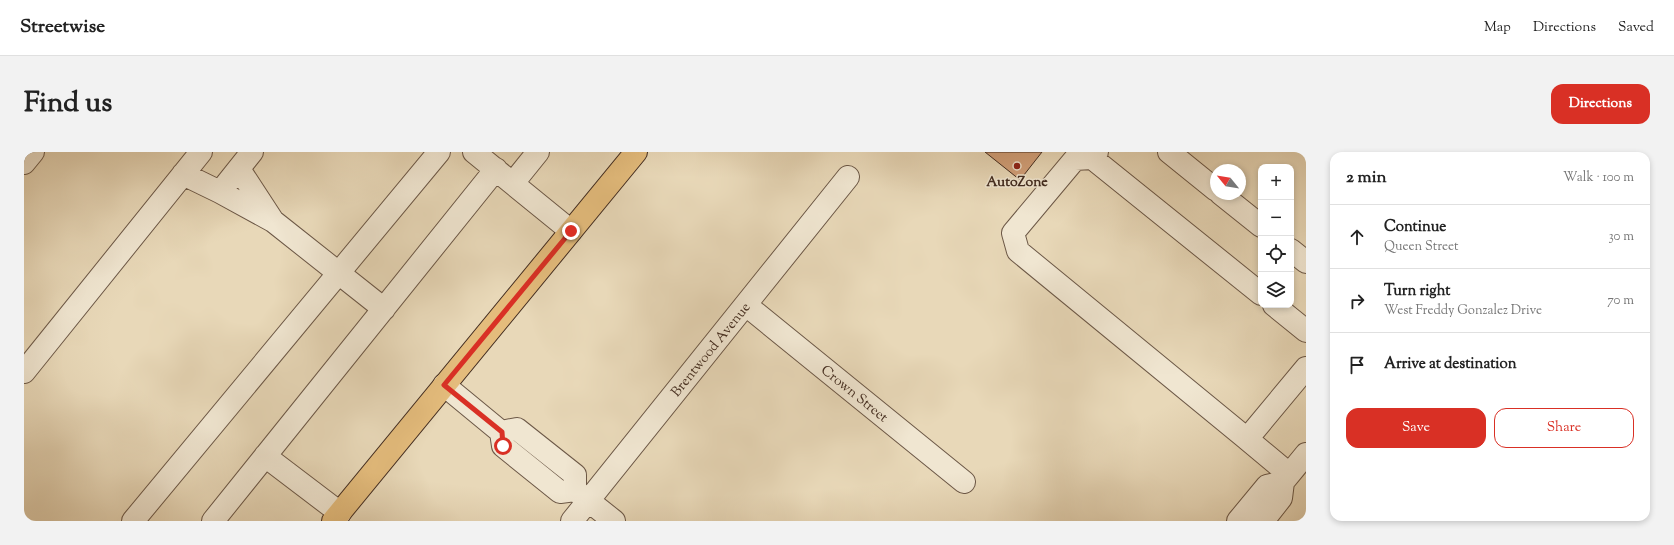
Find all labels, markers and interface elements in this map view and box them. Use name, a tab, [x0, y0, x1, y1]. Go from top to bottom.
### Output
text: Streetwise	[20, 14, 105, 41]
text: Map	[1484, 18, 1511, 38]
text: Directions	[1533, 18, 1596, 38]
text: Saved	[1618, 18, 1654, 38]
text: Find us	[24, 84, 112, 124]
button: Directions	[1551, 84, 1650, 124]
marker: AutoZone	[1012, 161, 1022, 171]
north arrow	[1210, 164, 1246, 200]
map controls	[1258, 164, 1294, 308]
button: +	[1258, 164, 1294, 200]
text: 2 min	[1346, 166, 1387, 190]
text: Walk · 100 m	[1563, 169, 1634, 187]
place label: AutoZone	[986, 173, 1048, 193]
button: −	[1258, 200, 1294, 236]
text: Continue	[1384, 217, 1446, 238]
route end	[562, 222, 580, 240]
icon: ahead	[1346, 226, 1368, 248]
text: 30 m	[1608, 228, 1634, 246]
button: locate	[1258, 236, 1294, 272]
text: Queen Street	[1384, 238, 1459, 256]
button: layers	[1258, 272, 1294, 308]
text: Turn right	[1384, 281, 1450, 302]
icon: right	[1346, 290, 1368, 312]
text: 70 m	[1607, 292, 1634, 310]
street label: Brentwood Avenue	[667, 299, 756, 402]
text: West Freddy Gonzalez Drive	[1384, 302, 1542, 320]
icon: arrive	[1346, 354, 1368, 376]
text: Arrive at destination	[1384, 354, 1517, 375]
street label: Crown Street	[816, 361, 892, 428]
button: Save	[1346, 408, 1486, 448]
button: Share	[1494, 408, 1634, 448]
route start	[494, 437, 512, 455]

